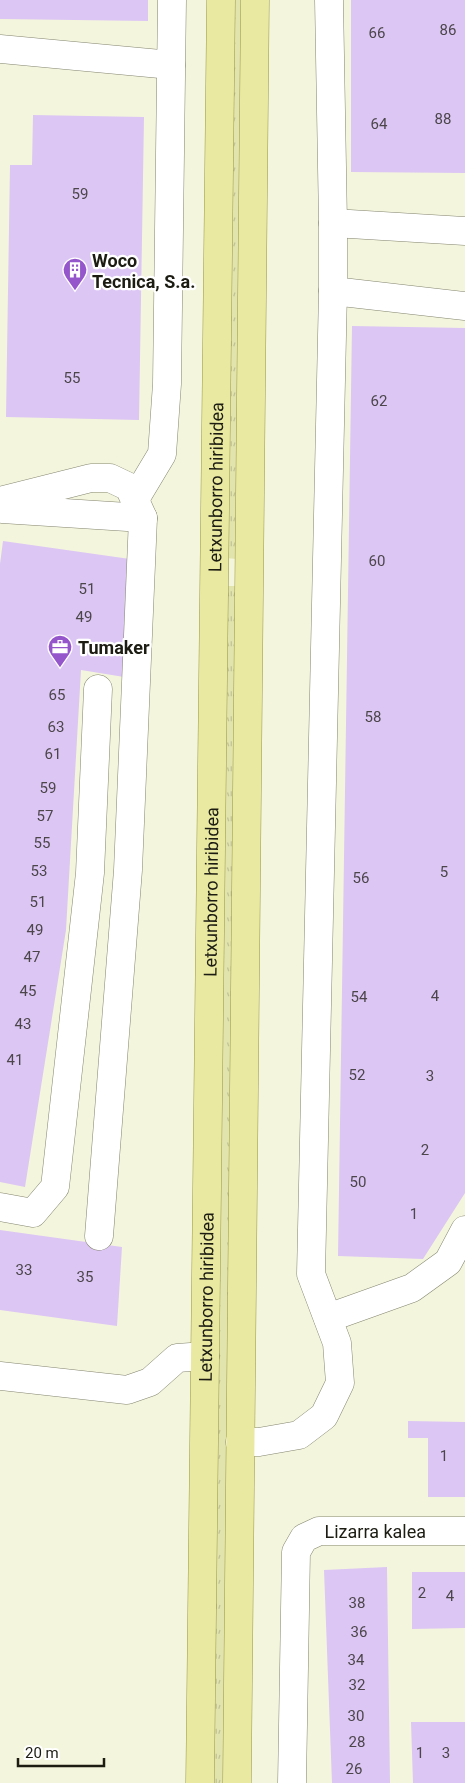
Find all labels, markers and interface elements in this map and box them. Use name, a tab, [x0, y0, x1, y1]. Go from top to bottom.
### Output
house number: 86	[440, 21, 456, 39]
house number: 66	[369, 24, 385, 42]
house number: 88	[435, 110, 451, 128]
house number: 64	[371, 115, 388, 133]
house number: 59	[72, 185, 88, 203]
place label: Woco Tecnica, S.a.	[92, 250, 195, 292]
building icon: Woco Tecnica, S.a.	[62, 257, 88, 291]
house number: 55	[64, 369, 80, 387]
house number: 62	[371, 392, 387, 410]
street label: Letxunborro hiribidea	[204, 402, 227, 572]
house number: 60	[369, 552, 385, 570]
house number: 51	[79, 580, 95, 598]
house number: 49	[76, 608, 92, 626]
office icon: Tumaker	[47, 634, 73, 668]
place label: Tumaker	[78, 637, 150, 658]
house number: 65	[49, 686, 65, 704]
house number: 58	[365, 708, 381, 726]
house number: 63	[48, 718, 64, 736]
house number: 61	[45, 745, 61, 763]
house number: 59	[40, 779, 56, 797]
house number: 57	[37, 807, 53, 825]
street label: Letxunborro hiribidea	[199, 807, 222, 977]
house number: 55	[34, 834, 50, 852]
house number: 53	[31, 862, 47, 880]
house number: 5	[440, 863, 448, 881]
house number: 56	[353, 869, 369, 887]
house number: 51	[30, 893, 46, 911]
house number: 49	[27, 921, 43, 939]
house number: 47	[24, 948, 40, 966]
house number: 45	[20, 982, 36, 1000]
house number: 4	[431, 987, 440, 1005]
house number: 54	[351, 988, 368, 1006]
house number: 43	[15, 1015, 31, 1033]
house number: 41	[7, 1051, 23, 1069]
house number: 52	[349, 1066, 365, 1084]
house number: 3	[426, 1067, 434, 1085]
house number: 2	[421, 1141, 429, 1159]
house number: 50	[350, 1173, 366, 1191]
house number: 1	[410, 1205, 418, 1223]
street label: Letxunborro hiribidea	[194, 1212, 217, 1382]
house number: 33	[16, 1261, 32, 1279]
house number: 35	[77, 1268, 93, 1286]
house number: 1	[440, 1447, 448, 1465]
street label: Lizarra kalea	[324, 1521, 426, 1542]
house number: 2	[418, 1584, 426, 1602]
house number: 4	[446, 1587, 455, 1605]
house number: 38	[349, 1594, 365, 1612]
house number: 36	[351, 1623, 367, 1641]
house number: 34	[348, 1651, 365, 1669]
house number: 32	[349, 1676, 365, 1694]
house number: 30	[348, 1707, 364, 1725]
house number: 28	[349, 1733, 365, 1751]
scale bar	[18, 1736, 104, 1768]
text: 20 m	[25, 1744, 59, 1762]
house number: 1	[416, 1744, 424, 1762]
house number: 3	[442, 1744, 450, 1762]
house number: 26	[346, 1760, 362, 1778]

